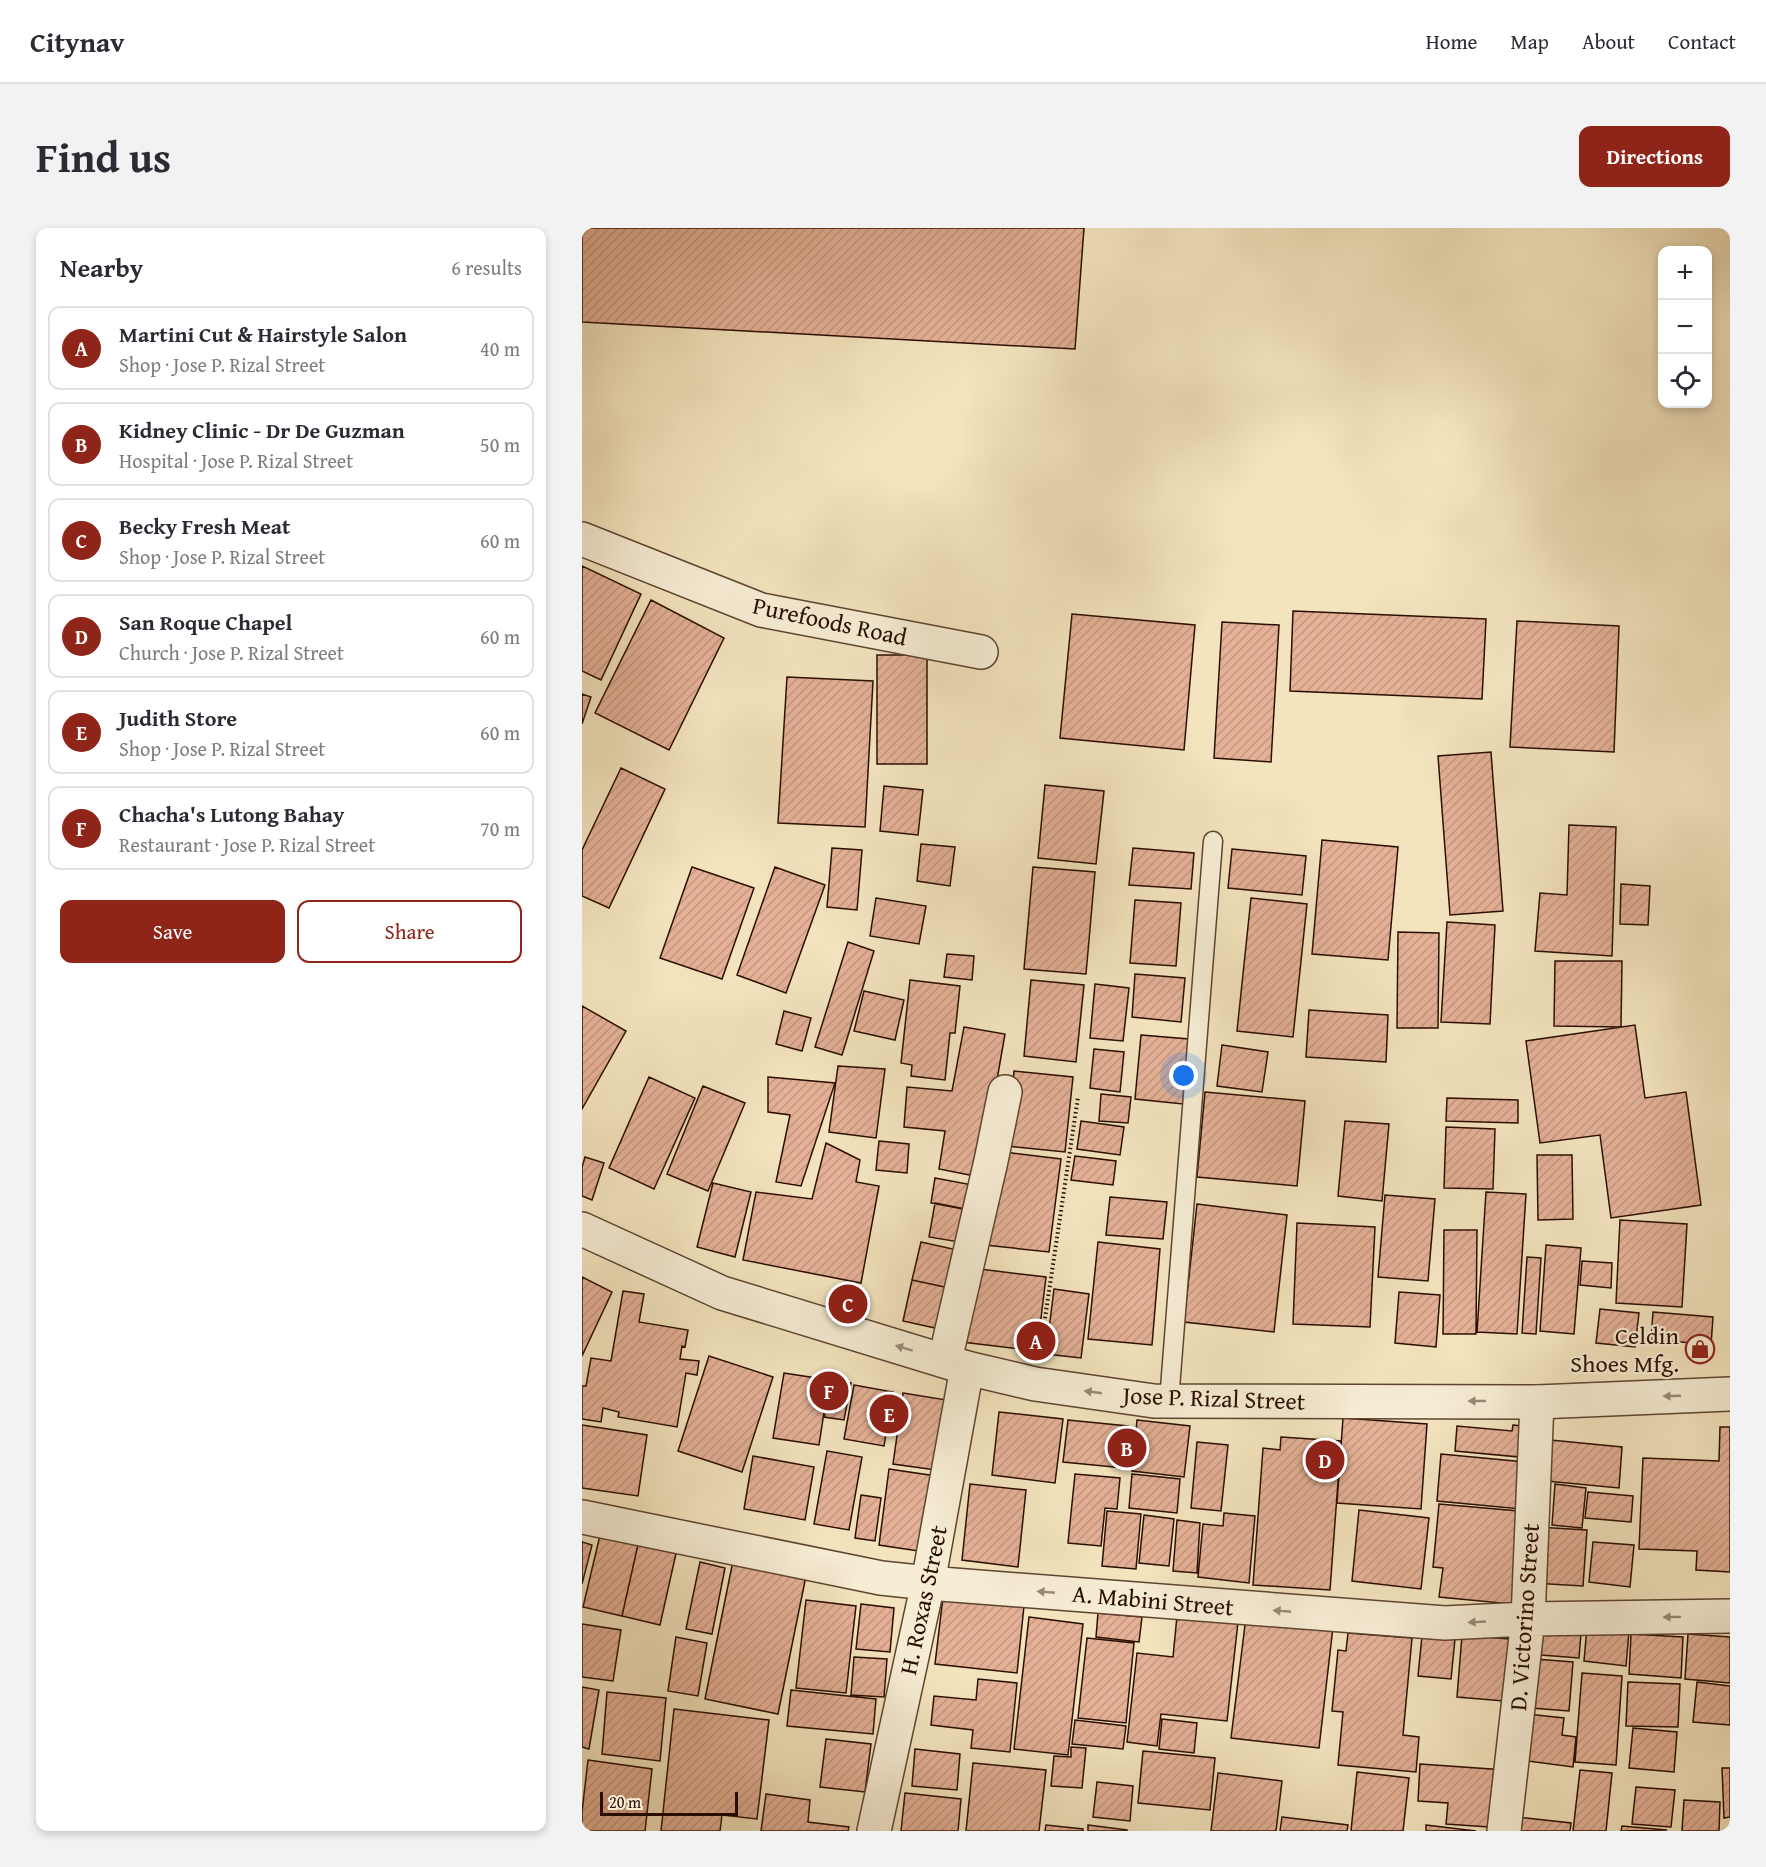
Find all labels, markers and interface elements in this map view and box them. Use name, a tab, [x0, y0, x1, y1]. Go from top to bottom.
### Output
text: Citynav	[30, 21, 124, 62]
text: Home	[1426, 26, 1477, 57]
text: Map	[1510, 26, 1549, 57]
text: About	[1582, 26, 1635, 57]
text: Contact	[1668, 26, 1736, 57]
text: Find us	[36, 126, 171, 187]
button: Directions	[1579, 126, 1730, 187]
map controls	[1658, 246, 1712, 408]
button: +	[1658, 246, 1712, 300]
text: Nearby	[60, 248, 143, 287]
text: 6 results	[451, 253, 522, 282]
button: −	[1658, 300, 1712, 354]
text: Martini Cut & Hairstyle Salon	[119, 318, 407, 350]
text: A	[75, 334, 88, 363]
text: 40 m	[480, 334, 520, 363]
text: Shop · Jose P. Rizal Street	[119, 350, 325, 379]
button: locate	[1658, 354, 1712, 408]
text: Kidney Clinic - Dr De Guzman	[119, 414, 405, 446]
text: B	[75, 430, 88, 459]
text: 50 m	[480, 430, 520, 459]
text: Hospital · Jose P. Rizal Street	[119, 446, 353, 475]
text: Becky Fresh Meat	[119, 510, 290, 542]
text: C	[76, 526, 87, 555]
text: 60 m	[480, 526, 520, 555]
text: Shop · Jose P. Rizal Street	[119, 542, 325, 571]
street label: Purefoods Road	[750, 588, 910, 654]
text: San Roque Chapel	[119, 606, 292, 638]
text: D	[75, 622, 88, 651]
text: 60 m	[480, 622, 520, 651]
text: Church · Jose P. Rizal Street	[119, 638, 344, 667]
text: Judith Store	[119, 702, 237, 734]
text: E	[76, 718, 87, 747]
text: 60 m	[480, 718, 520, 747]
text: Shop · Jose P. Rizal Street	[119, 734, 325, 763]
text: Chacha's Lutong Bahay	[119, 798, 344, 830]
text: F	[76, 814, 87, 843]
text: 70 m	[480, 814, 520, 843]
text: Restaurant · Jose P. Rizal Street	[119, 830, 375, 859]
button: Save	[60, 900, 285, 963]
button: Share	[297, 900, 522, 963]
your location	[1169, 1061, 1198, 1090]
pin: C	[828, 1282, 868, 1326]
pin: A	[1016, 1318, 1056, 1364]
place label: Celdin Shoes Mfg.	[1570, 1318, 1680, 1381]
shop icon: Celdin Shoes Mfg.	[1684, 1333, 1716, 1365]
one-way arrow	[895, 1343, 913, 1352]
pin: F	[810, 1368, 848, 1414]
street label: Jose P. Rizal Street	[1119, 1377, 1306, 1419]
one-way arrow	[1084, 1388, 1103, 1397]
pin: E	[870, 1392, 908, 1436]
one-way arrow	[1662, 1392, 1681, 1401]
one-way arrow	[1467, 1396, 1486, 1406]
pin: B	[1108, 1426, 1146, 1470]
pin: D	[1306, 1438, 1344, 1482]
street label: H. Roxas Street	[890, 1522, 956, 1678]
street label: D. Victorino Street	[1500, 1522, 1548, 1712]
street label: A. Mabini Street	[1071, 1576, 1236, 1625]
one-way arrow	[1036, 1587, 1055, 1597]
one-way arrow	[1273, 1606, 1292, 1615]
one-way arrow	[1662, 1612, 1681, 1622]
one-way arrow	[1467, 1617, 1486, 1626]
scale bar	[600, 1789, 738, 1816]
text: 20 m	[609, 1790, 641, 1814]

